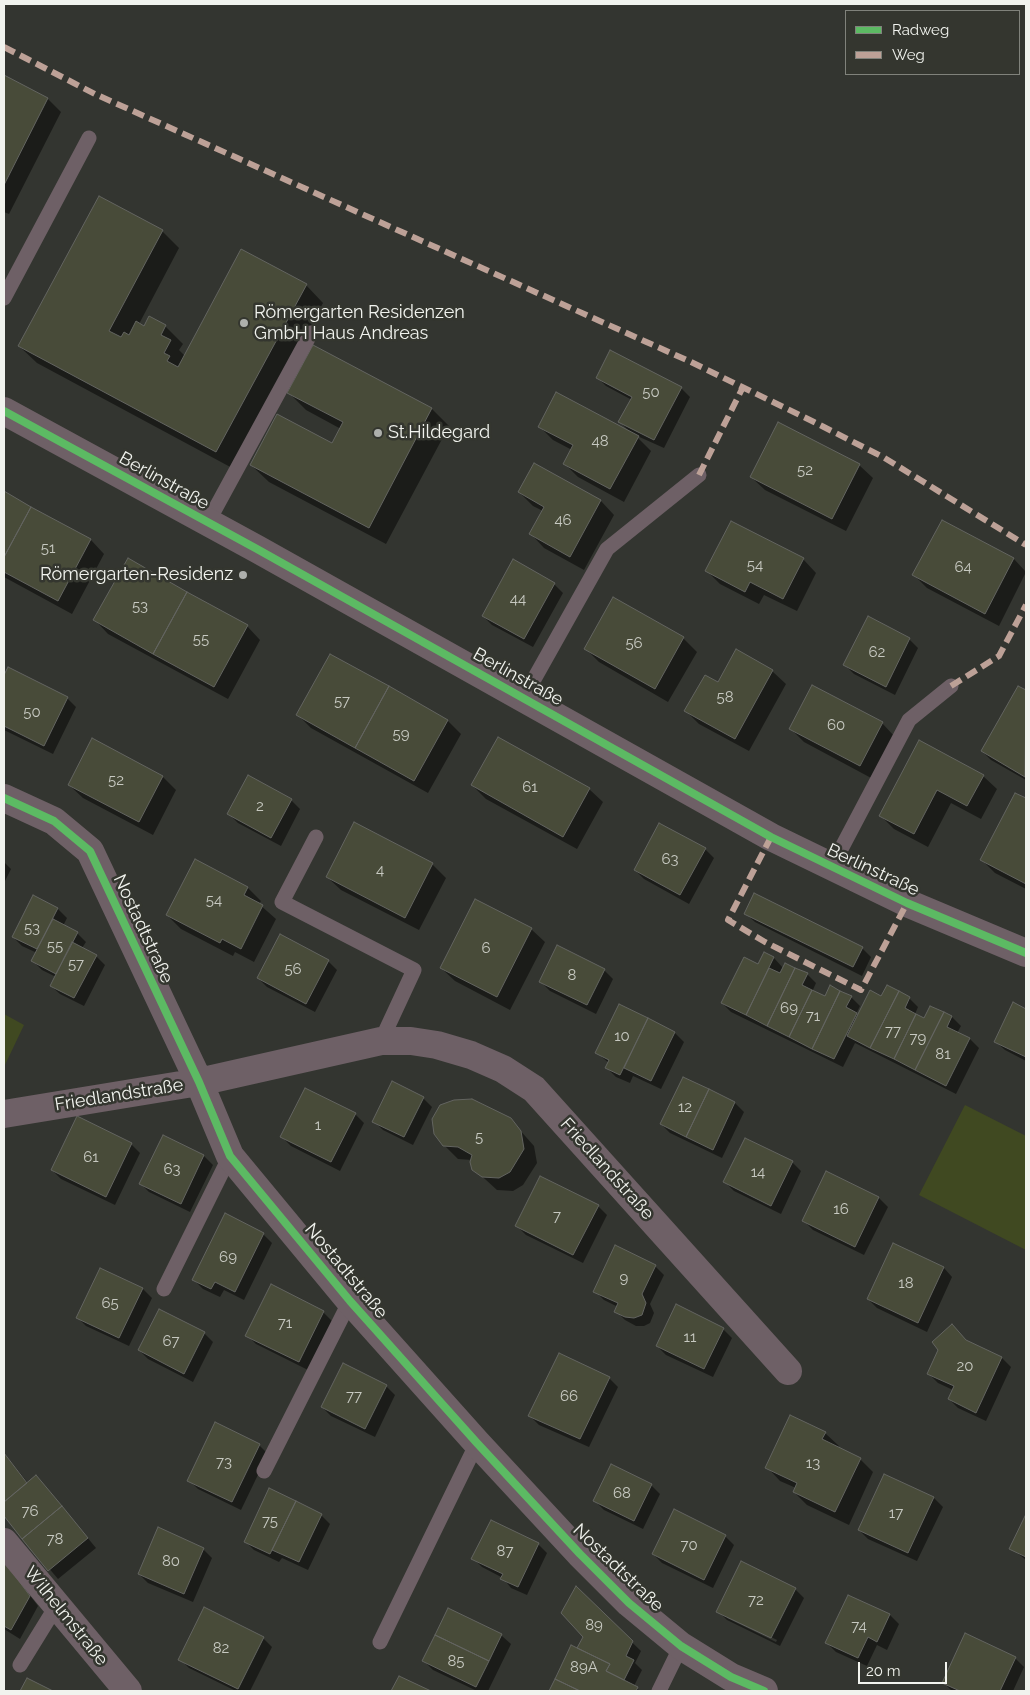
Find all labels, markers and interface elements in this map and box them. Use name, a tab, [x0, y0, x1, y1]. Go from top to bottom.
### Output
legend	[845, 10, 1020, 75]
text: Radweg	[892, 21, 949, 39]
text: Weg	[892, 46, 925, 64]
place label: Römergarten Residenzen GmbH Haus Andreas	[254, 302, 465, 344]
marker: Römergarten Residenzen GmbH Haus Andreas	[238, 317, 250, 329]
house number: 50	[642, 383, 660, 401]
place label: St.Hildegard	[388, 422, 490, 444]
marker: St.Hildegard	[372, 427, 384, 439]
house number: 48	[591, 432, 609, 450]
street label: Berlinstraße	[115, 447, 213, 515]
house number: 52	[797, 461, 813, 479]
house number: 46	[554, 511, 572, 529]
house number: 51	[41, 539, 55, 557]
house number: 54	[747, 556, 763, 574]
house number: 64	[954, 558, 972, 576]
place label: Römergarten-Residenz	[40, 564, 233, 586]
marker: Römergarten-Residenz	[237, 569, 249, 581]
house number: 44	[510, 590, 526, 608]
house number: 53	[132, 597, 148, 615]
house number: 55	[193, 630, 209, 648]
house number: 56	[625, 634, 643, 652]
street label: Berlinstraße	[469, 643, 567, 711]
house number: 62	[869, 643, 885, 661]
house number: 58	[716, 688, 734, 706]
house number: 57	[334, 692, 350, 710]
house number: 50	[23, 703, 41, 721]
house number: 60	[827, 716, 845, 734]
house number: 59	[393, 725, 409, 743]
house number: 52	[108, 771, 124, 789]
house number: 61	[522, 778, 538, 796]
house number: 2	[256, 797, 264, 815]
street label: Berlinstraße	[823, 839, 923, 901]
house number: 63	[661, 850, 679, 868]
house number: 4	[376, 861, 384, 879]
street label: Nostadtstraße	[108, 871, 178, 987]
house number: 54	[206, 891, 222, 909]
house number: 53	[24, 919, 40, 937]
house number: 55	[47, 937, 63, 955]
house number: 6	[481, 939, 491, 957]
house number: 57	[68, 955, 84, 973]
house number: 56	[284, 960, 302, 978]
house number: 8	[568, 966, 576, 984]
house number: 69	[780, 999, 798, 1017]
house number: 71	[806, 1007, 820, 1025]
house number: 77	[885, 1022, 901, 1040]
house number: 10	[614, 1027, 630, 1045]
house number: 79	[910, 1029, 926, 1047]
house number: 81	[935, 1045, 951, 1063]
street label: Friedlandstraße	[53, 1074, 185, 1116]
house number: 12	[678, 1098, 692, 1116]
street label: Friedlandstraße	[556, 1114, 658, 1224]
house number: 1	[315, 1116, 321, 1134]
house number: 5	[475, 1128, 483, 1146]
house number: 61	[83, 1148, 99, 1166]
house number: 63	[163, 1160, 181, 1178]
house number: 14	[751, 1163, 765, 1181]
house number: 16	[833, 1200, 849, 1218]
house number: 7	[553, 1207, 561, 1225]
street label: Nostadtstraße	[300, 1219, 392, 1323]
house number: 69	[219, 1248, 237, 1266]
house number: 9	[620, 1269, 628, 1287]
house number: 18	[898, 1274, 914, 1292]
house number: 65	[101, 1294, 119, 1312]
house number: 71	[278, 1314, 292, 1332]
house number: 11	[684, 1328, 696, 1346]
house number: 67	[162, 1332, 180, 1350]
house number: 20	[957, 1357, 973, 1375]
house number: 77	[346, 1387, 362, 1405]
house number: 66	[560, 1387, 578, 1405]
house number: 73	[216, 1453, 232, 1471]
house number: 13	[806, 1454, 820, 1472]
house number: 68	[613, 1484, 631, 1502]
house number: 76	[21, 1502, 39, 1520]
house number: 17	[889, 1504, 903, 1522]
house number: 75	[262, 1512, 278, 1530]
street label: Nostadtstraße	[568, 1519, 668, 1617]
house number: 78	[47, 1530, 63, 1548]
house number: 70	[680, 1536, 698, 1554]
house number: 87	[497, 1542, 513, 1560]
house number: 80	[162, 1552, 180, 1570]
street label: Wilhelmstraße	[19, 1562, 113, 1670]
house number: 72	[748, 1591, 764, 1609]
house number: 89	[585, 1616, 603, 1634]
house number: 74	[851, 1617, 867, 1635]
house number: 82	[213, 1639, 229, 1657]
house number: 85	[447, 1652, 465, 1670]
scale bar	[860, 1652, 949, 1684]
house number: 89A	[570, 1658, 598, 1676]
text: 20 m	[866, 1662, 901, 1680]

